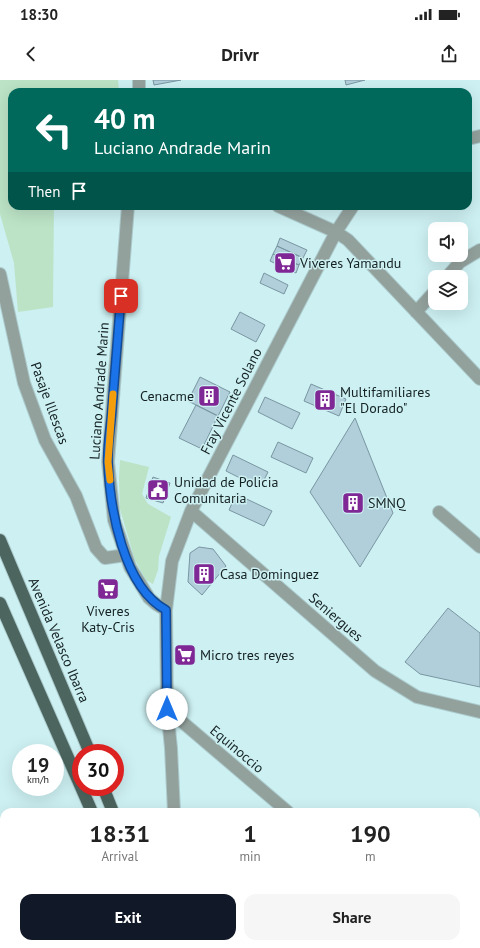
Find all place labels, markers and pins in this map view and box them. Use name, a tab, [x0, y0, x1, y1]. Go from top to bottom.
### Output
supermarket icon: Viveres Yamandu	[272, 250, 298, 276]
place label: Viveres Yamandu	[299, 254, 401, 272]
pin	[104, 279, 138, 313]
building icon: Cenacme	[196, 383, 222, 409]
place label: Multifamiliares "El Dorado"	[340, 383, 430, 417]
place label: Cenacme	[140, 387, 194, 405]
building icon: Multifamiliares "El Dorado"	[312, 387, 338, 413]
place label: Unidad de Policia Comunitaria	[174, 473, 278, 507]
public building icon: Unidad de Policia Comunitaria	[145, 477, 171, 503]
building icon: SMNQ	[340, 490, 366, 516]
place label: SMNQ	[368, 494, 406, 512]
building icon: Casa Dominguez	[191, 561, 217, 587]
place label: Casa Dominguez	[220, 565, 319, 583]
supermarket icon: Viveres Katy-Cris	[95, 576, 121, 602]
place label: Viveres Katy-Cris	[81, 602, 135, 636]
supermarket icon: Micro tres reyes	[172, 642, 198, 668]
place label: Micro tres reyes	[200, 646, 294, 664]

